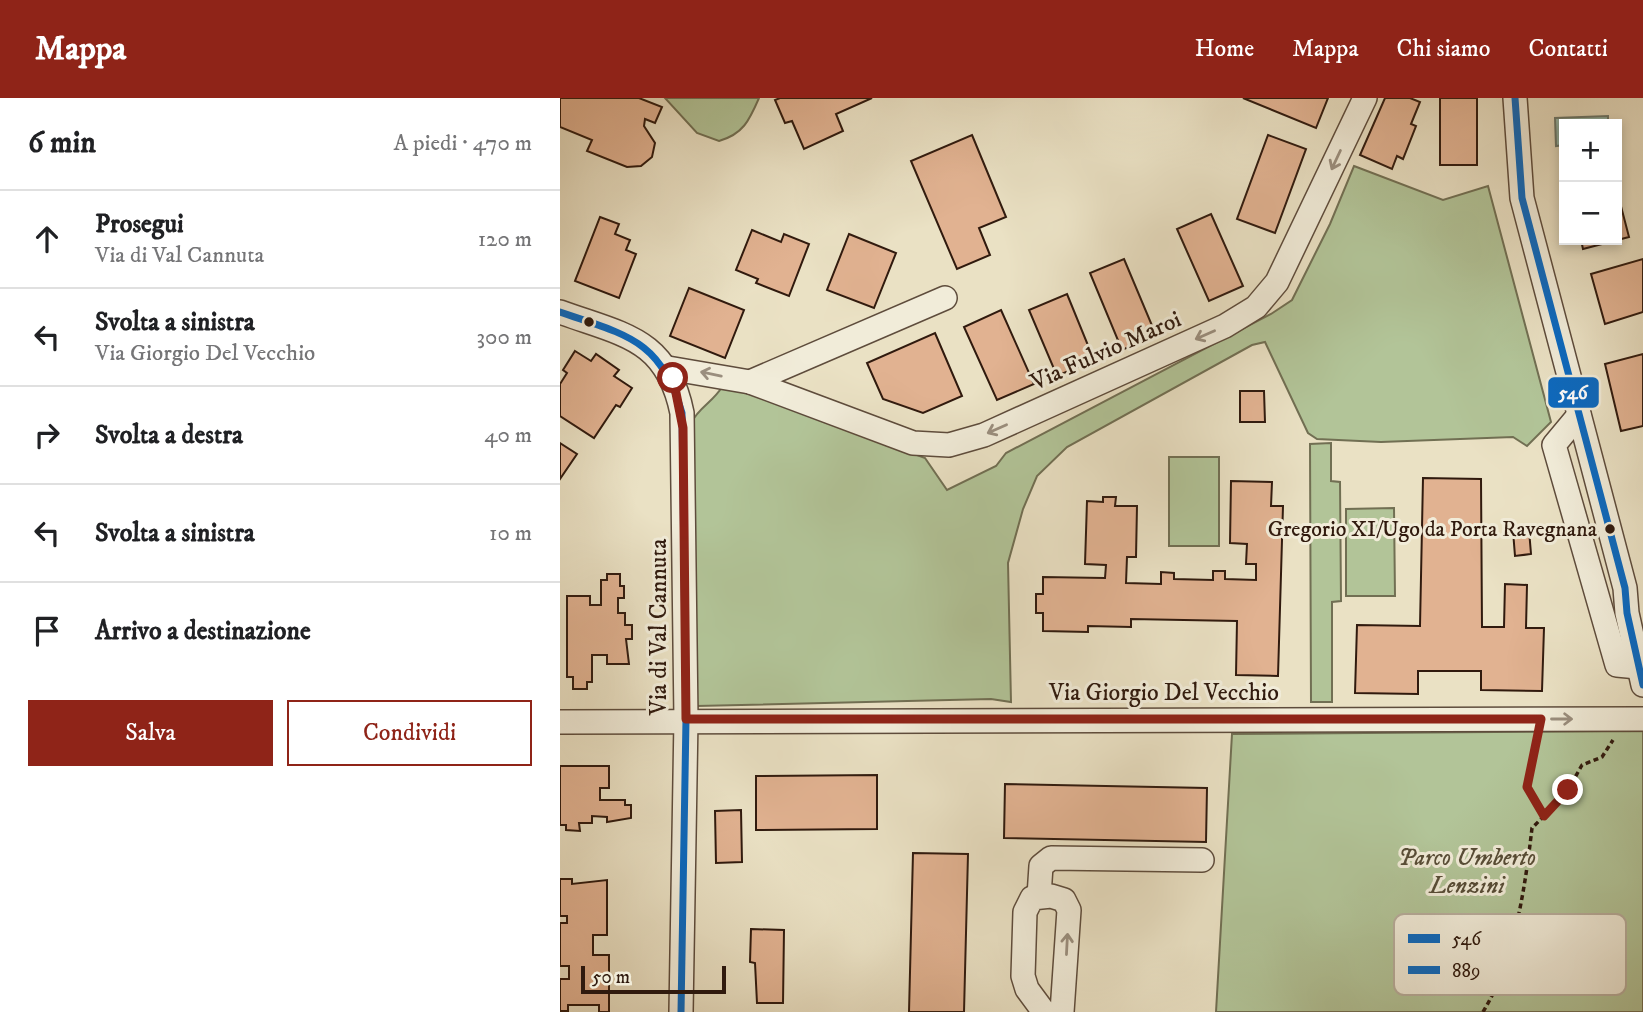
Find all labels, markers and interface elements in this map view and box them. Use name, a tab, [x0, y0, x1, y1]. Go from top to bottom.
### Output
text: Mappa	[35, 29, 126, 70]
text: Home	[1195, 34, 1254, 64]
text: Mappa	[1292, 34, 1359, 64]
text: Chi siamo	[1397, 34, 1491, 64]
text: Contatti	[1529, 34, 1608, 64]
map controls	[1559, 119, 1622, 245]
button: +	[1559, 119, 1622, 182]
text: 6 min	[28, 125, 96, 162]
text: A piedi · 470 m	[393, 129, 532, 158]
one-way arrow	[1329, 149, 1342, 170]
button: −	[1559, 182, 1622, 245]
text: Prosegui	[95, 208, 184, 241]
icon: ahead	[28, 220, 66, 258]
text: 120 m	[478, 225, 532, 254]
text: Via di Val Cannuta	[95, 241, 264, 270]
street label: Via Fulvio Maroi	[1025, 304, 1186, 398]
text: Svolta a sinistra	[95, 306, 255, 339]
unlabelled marker	[582, 315, 596, 329]
icon: left	[28, 318, 66, 356]
text: 300 m	[476, 323, 532, 352]
one-way arrow	[1194, 329, 1216, 342]
text: Via Giorgio Del Vecchio	[95, 339, 315, 368]
route start	[657, 362, 688, 393]
one-way arrow	[700, 367, 723, 381]
line badge: 546	[1547, 376, 1600, 409]
text: 546	[1557, 382, 1589, 405]
icon: right	[28, 416, 66, 454]
text: Svolta a destra	[95, 419, 243, 452]
text: 40 m	[484, 421, 532, 450]
one-way arrow	[987, 423, 1009, 436]
icon: left	[28, 514, 66, 552]
place label: Gregorio XI/Ugo da Porta Ravegnana	[1268, 516, 1598, 543]
text: Svolta a sinistra	[95, 517, 255, 550]
text: 10 m	[489, 519, 532, 548]
marker: Gregorio XI/Ugo da Porta Ravegnana	[1603, 522, 1617, 536]
street label: Via di Val Cannuta	[644, 538, 674, 716]
icon: arrive	[28, 612, 66, 650]
text: Arrivo a destinazione	[95, 615, 311, 648]
street label: Via Giorgio Del Vecchio	[1048, 678, 1279, 708]
button: Salva	[28, 700, 273, 766]
button: Condividi	[287, 700, 532, 766]
one-way arrow	[1551, 712, 1574, 725]
route end	[1552, 774, 1583, 805]
park label: Parco Umberto Lenzini	[1398, 843, 1536, 901]
legend	[1394, 914, 1626, 995]
text: 546	[1452, 928, 1482, 951]
one-way arrow	[1061, 933, 1074, 956]
text: 889	[1452, 960, 1481, 983]
scale bar	[581, 963, 726, 995]
text: 50 m	[592, 966, 630, 989]

